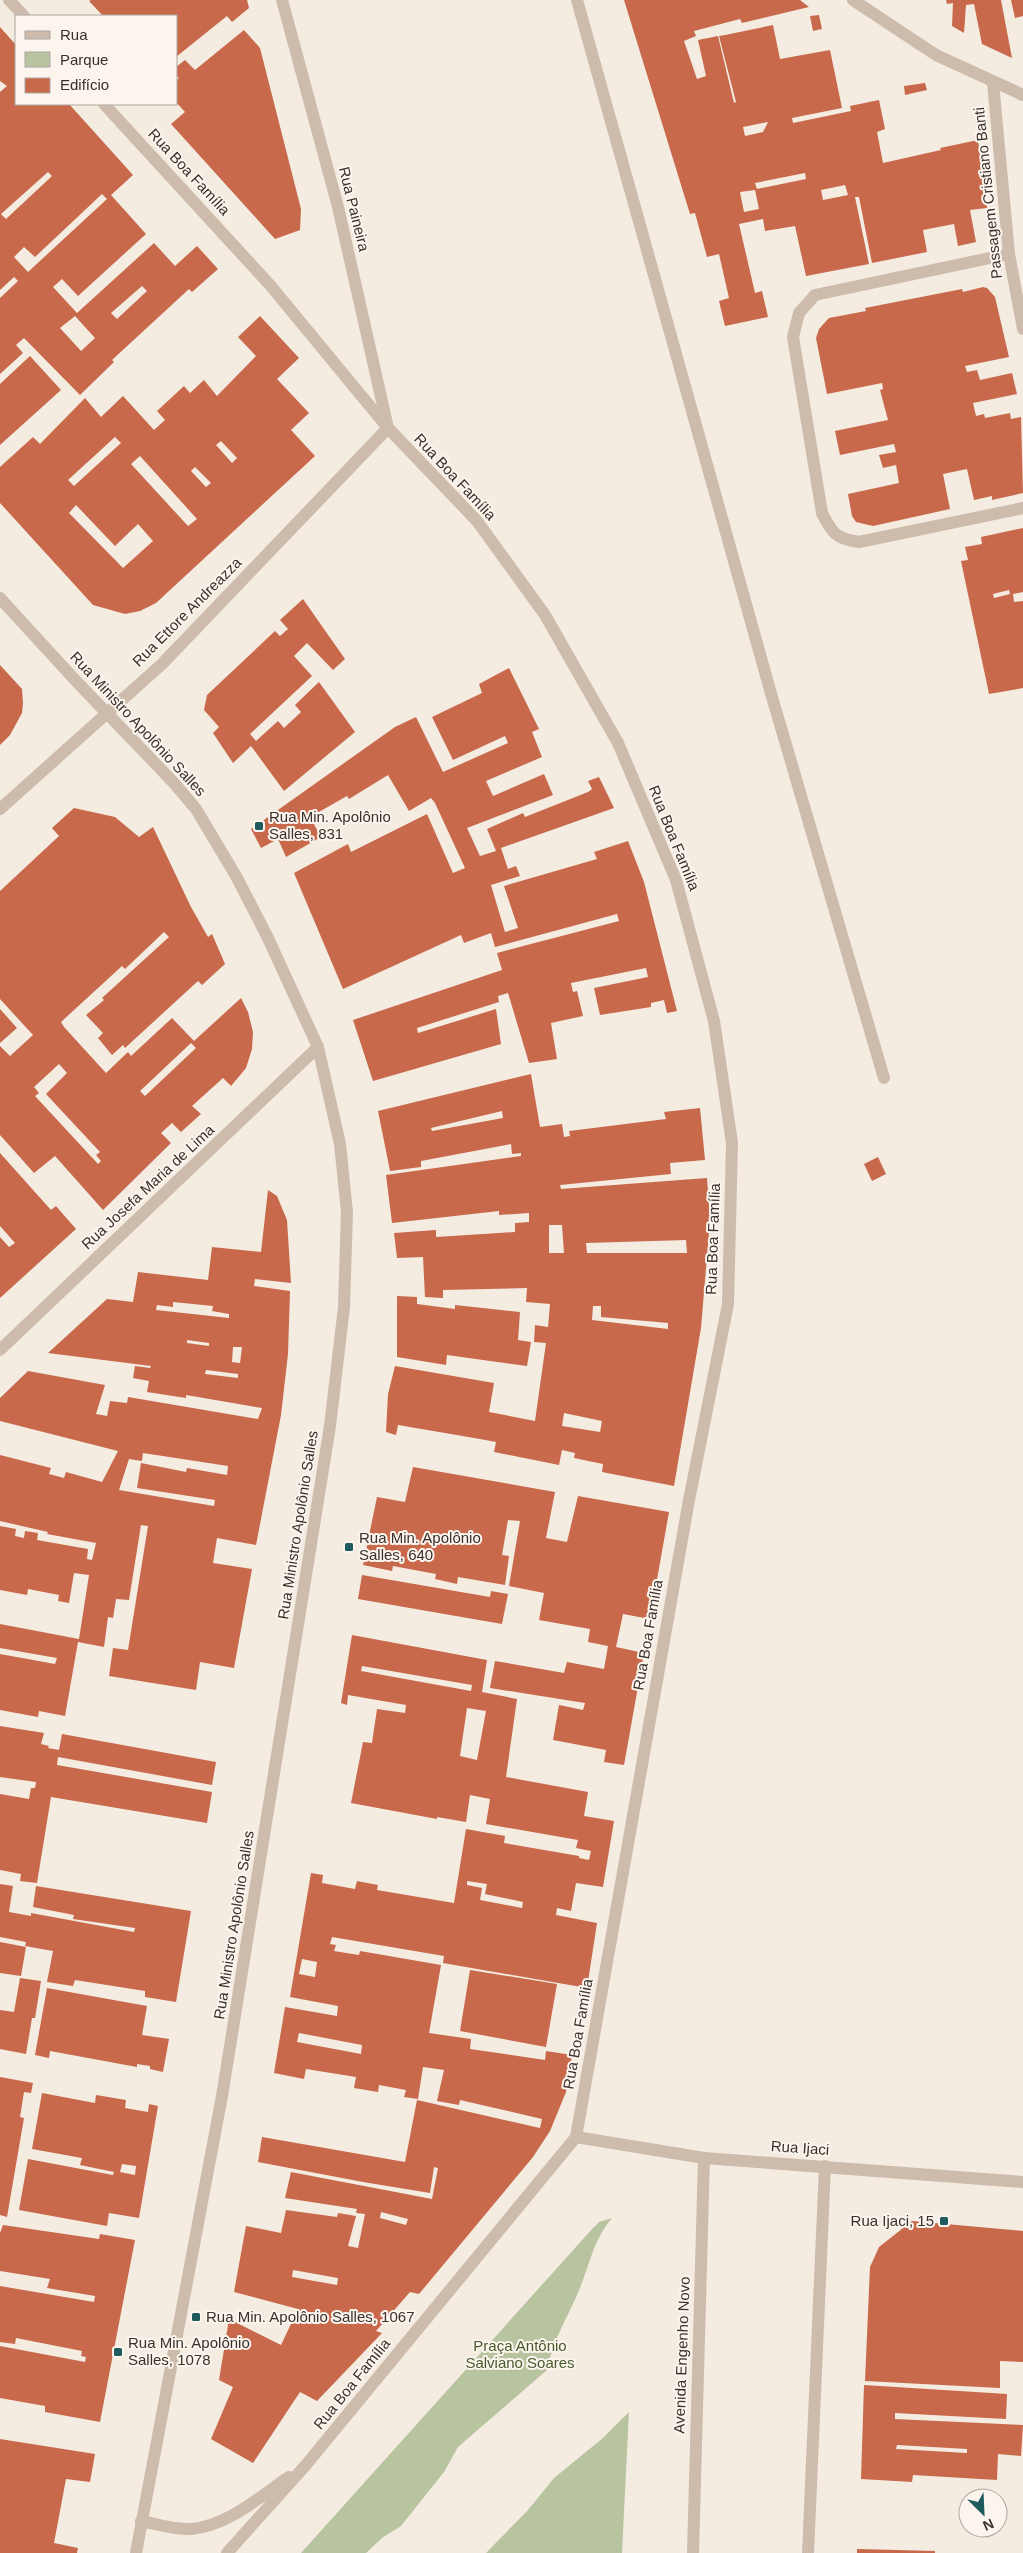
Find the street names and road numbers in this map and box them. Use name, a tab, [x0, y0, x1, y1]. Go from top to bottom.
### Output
street label: Passagem Cristiano Banti	[970, 106, 1005, 280]
street label: Rua Boa Família	[145, 125, 234, 219]
street label: Rua Paineira	[336, 165, 373, 254]
street label: Rua Boa Família	[411, 430, 500, 524]
street label: Rua Ettore Andreazza	[129, 553, 245, 670]
street label: Rua Ministro Apolônio Salles	[67, 648, 210, 799]
street label: Rua Boa Família	[646, 783, 704, 893]
street label: Rua Josefa Maria de Lima	[78, 1120, 218, 1253]
street label: Rua Boa Família	[702, 1182, 723, 1295]
street label: Rua Ministro Apolônio Salles	[274, 1429, 321, 1621]
street label: Rua Boa Família	[629, 1578, 666, 1691]
street label: Rua Ministro Apolônio Salles	[210, 1829, 257, 2021]
street label: Rua Boa Família	[559, 1977, 596, 2090]
street label: Rua Ijaci	[770, 2137, 830, 2158]
street label: Avenida Engenho Novo	[670, 2276, 693, 2434]
street label: Rua Boa Família	[310, 2334, 394, 2432]

